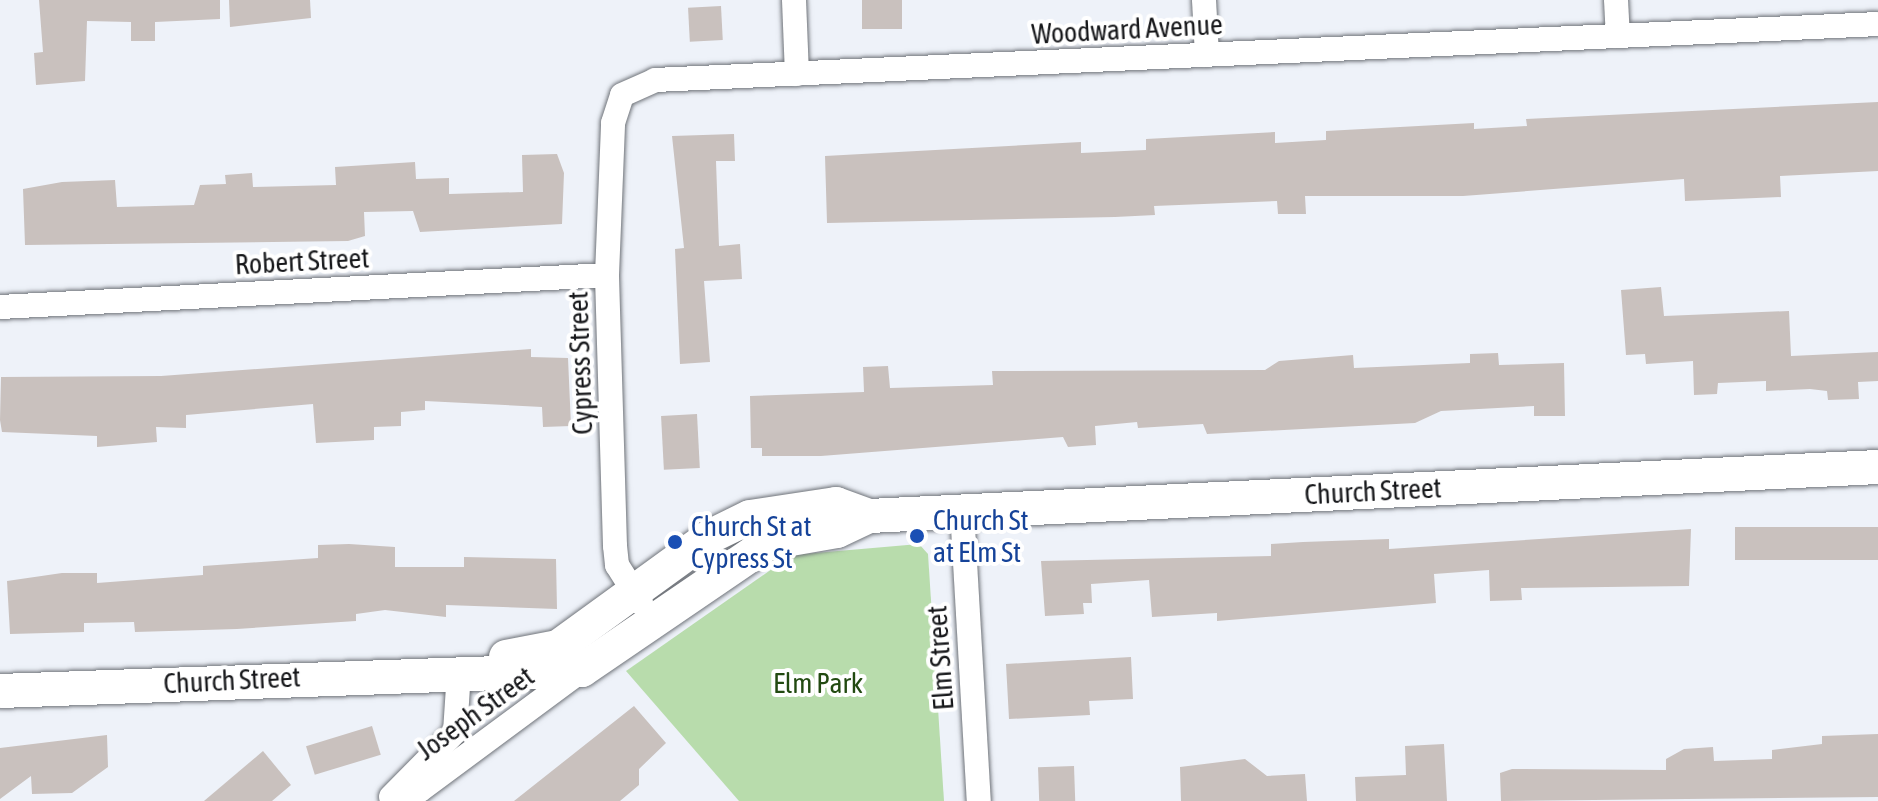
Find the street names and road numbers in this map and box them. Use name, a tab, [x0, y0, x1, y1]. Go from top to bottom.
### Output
street label: Woodward Avenue	[1031, 7, 1223, 51]
street label: Robert Street	[234, 241, 370, 281]
street label: Cypress Street	[561, 291, 599, 435]
street label: Church Street	[1304, 471, 1442, 511]
street label: Elm Street	[920, 605, 960, 711]
street label: Joseph Street	[410, 659, 540, 767]
street label: Church Street	[163, 660, 301, 700]

